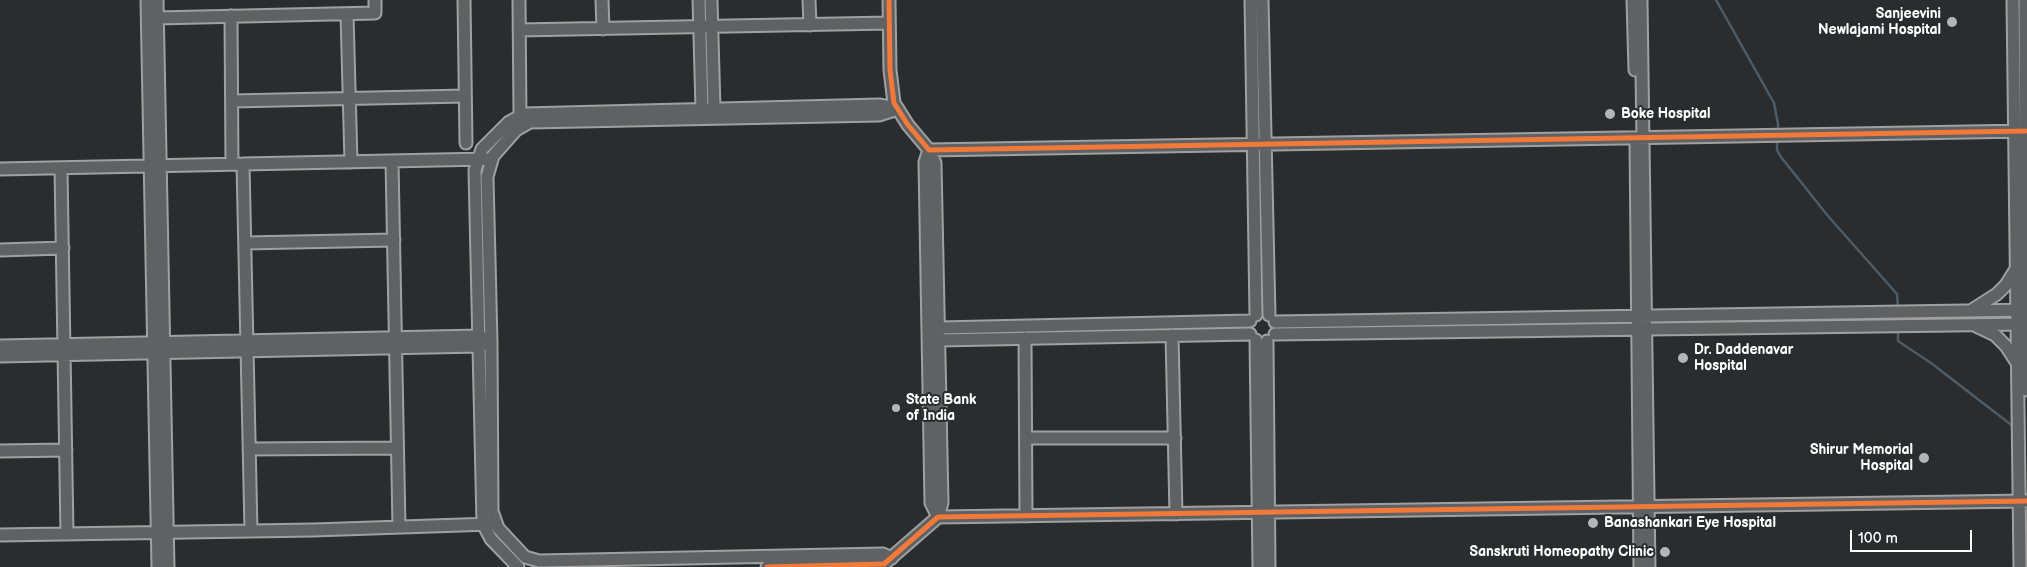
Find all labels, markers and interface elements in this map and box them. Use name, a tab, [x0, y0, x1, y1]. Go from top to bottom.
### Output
place label: Sanjeevini Newlajami Hospital	[1818, 6, 1941, 38]
marker: Sanjeevini Newlajami Hospital	[1945, 15, 1959, 29]
place label: Boke Hospital	[1621, 106, 1710, 122]
marker: Boke Hospital	[1603, 107, 1617, 121]
place label: Dr. Daddenavar Hospital	[1694, 342, 1793, 374]
marker: Dr. Daddenavar Hospital	[1676, 351, 1690, 365]
place label: State Bank of India	[906, 392, 976, 424]
marker: State Bank of India	[890, 402, 902, 414]
place label: Shirur Memorial Hospital	[1810, 442, 1913, 474]
marker: Shirur Memorial Hospital	[1917, 451, 1931, 465]
place label: Banashankari Eye Hospital	[1604, 515, 1776, 531]
marker: Banashankari Eye Hospital	[1586, 516, 1600, 530]
scale bar	[1852, 520, 1974, 552]
text: 100 m	[1858, 529, 1898, 548]
place label: Sanskruti Homeopathy Clinic	[1469, 544, 1654, 560]
marker: Sanskruti Homeopathy Clinic	[1658, 545, 1672, 559]

